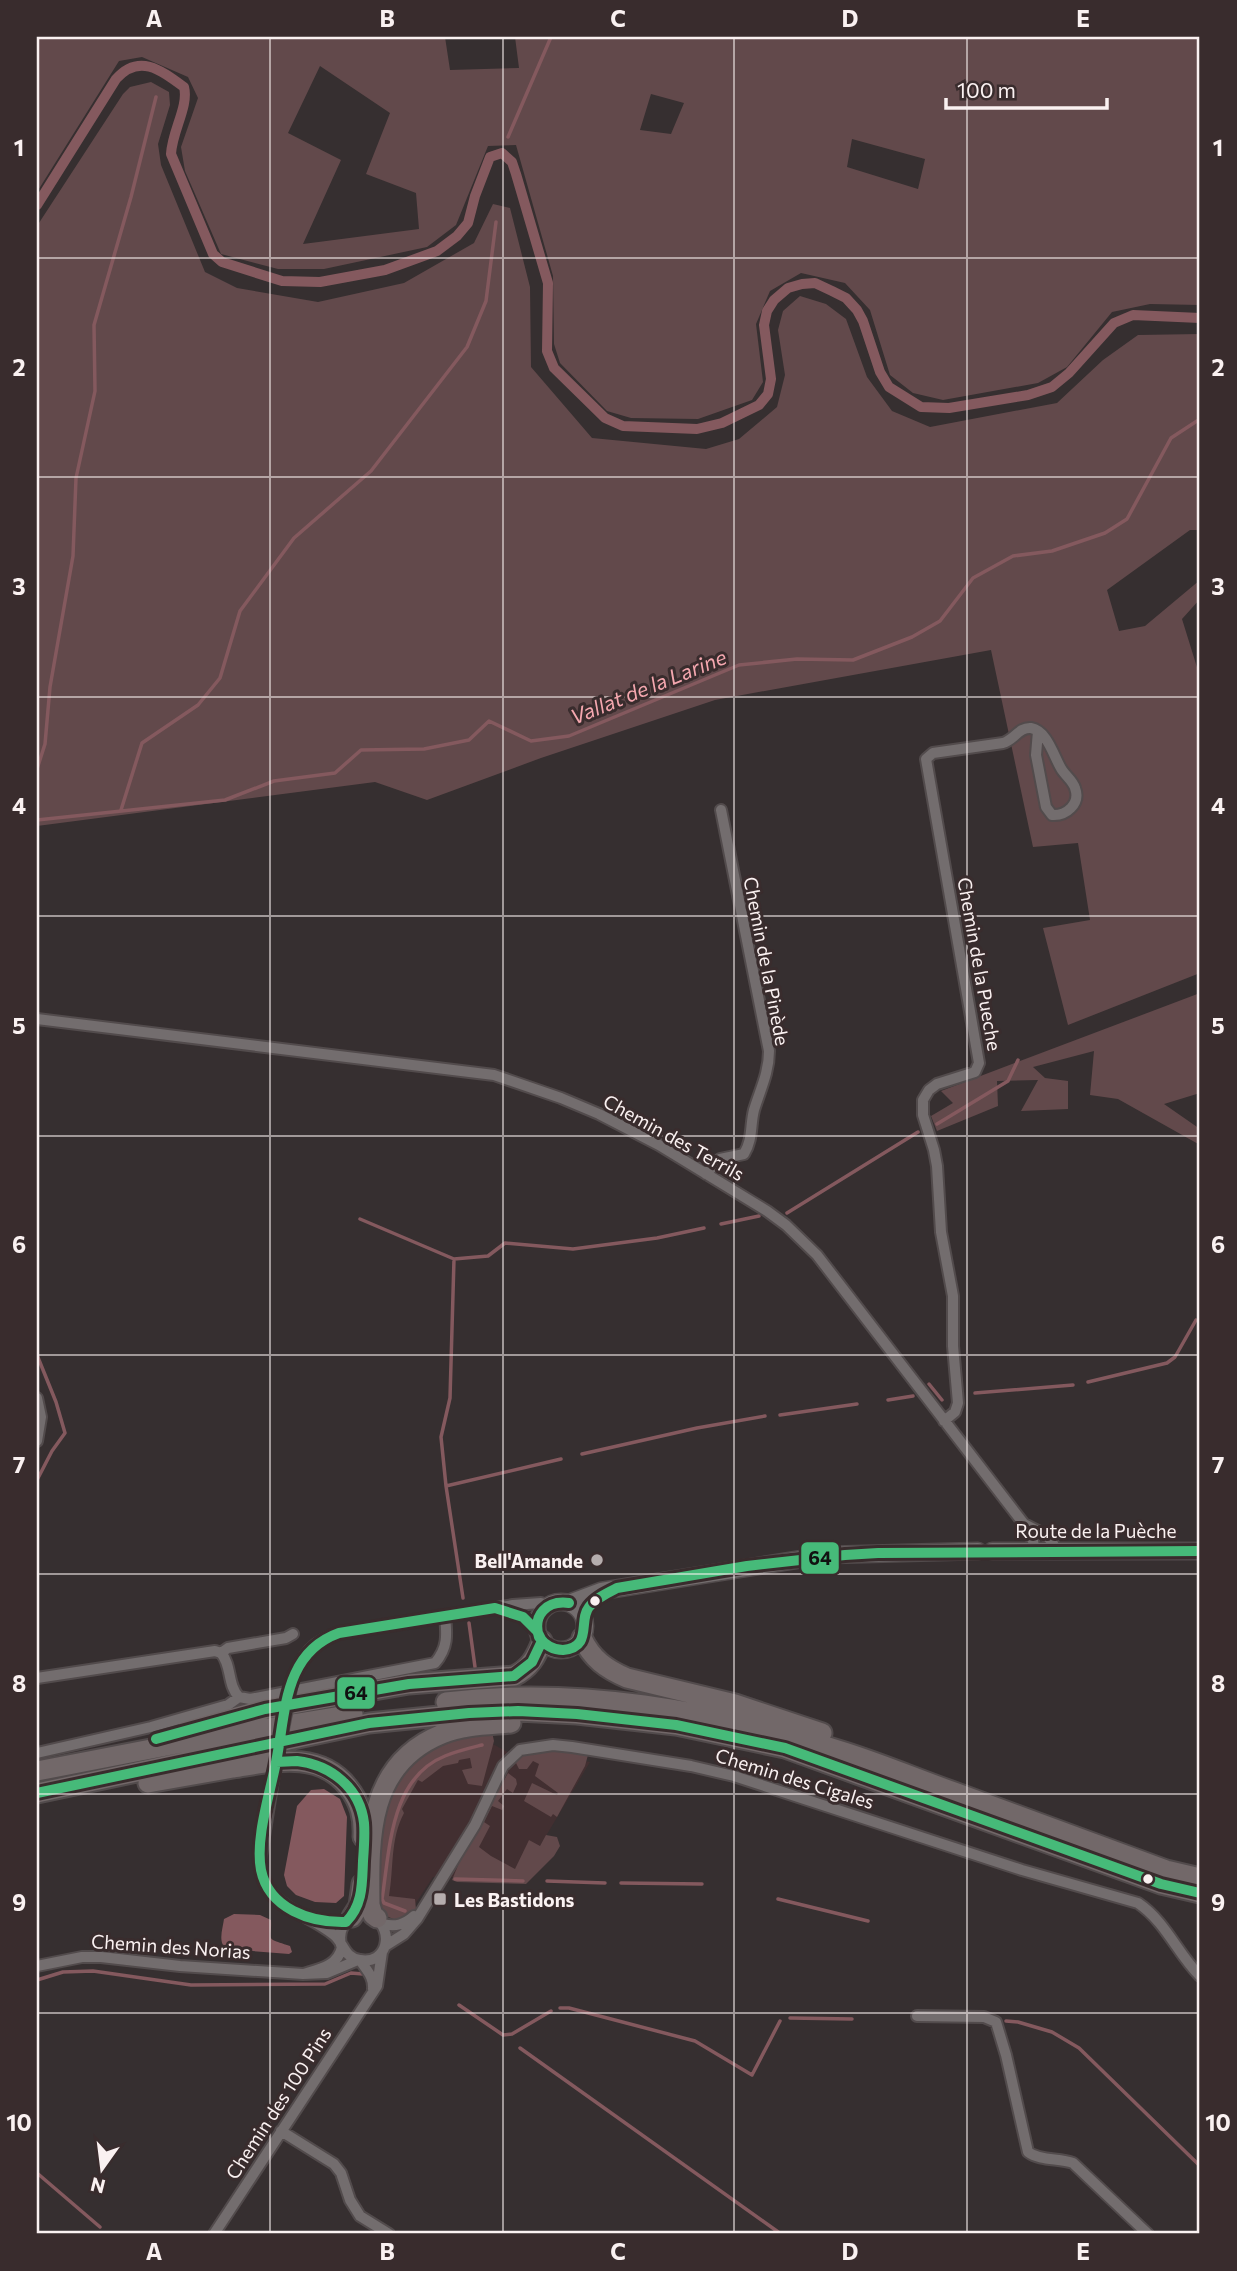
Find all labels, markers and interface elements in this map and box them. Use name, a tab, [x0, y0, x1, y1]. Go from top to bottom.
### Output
text: A	[146, 4, 163, 32]
text: B	[379, 4, 395, 32]
text: C	[610, 4, 626, 32]
text: D	[842, 4, 859, 32]
text: E	[1076, 4, 1090, 32]
scale bar	[946, 66, 1108, 110]
text: 100 m	[957, 77, 1016, 102]
text: 1	[14, 133, 24, 161]
text: 1	[1213, 133, 1223, 161]
text: 2	[12, 353, 26, 381]
text: 2	[1211, 353, 1225, 381]
text: 3	[12, 572, 26, 600]
text: 3	[1211, 572, 1225, 600]
water label: Vallat de la Larine	[566, 643, 730, 729]
text: 4	[12, 791, 26, 819]
text: 4	[1211, 791, 1225, 819]
street label: Chemin de la Pinède	[739, 875, 795, 1047]
street label: Chemin de la Pueche	[953, 875, 1007, 1053]
text: 5	[12, 1011, 26, 1039]
text: 5	[1211, 1011, 1225, 1039]
street label: Chemin des Terrils	[600, 1089, 748, 1185]
text: 6	[12, 1230, 26, 1258]
text: 6	[1211, 1230, 1225, 1258]
text: 7	[13, 1450, 25, 1478]
text: 7	[1212, 1450, 1224, 1478]
street label: Route de la Puèche	[1015, 1519, 1177, 1542]
line badge: 64	[800, 1541, 840, 1575]
text: 64	[808, 1546, 832, 1569]
place label: Bell'Amande	[475, 1549, 583, 1572]
marker: Bell'Amande	[589, 1552, 605, 1568]
unlabelled marker	[588, 1594, 602, 1608]
text: 8	[12, 1669, 26, 1697]
text: 8	[1211, 1669, 1225, 1697]
line badge: 64	[336, 1676, 376, 1710]
text: 64	[344, 1681, 368, 1704]
street label: Chemin des Cigales	[713, 1743, 877, 1813]
unlabelled marker	[1141, 1872, 1155, 1886]
text: 9	[12, 1888, 26, 1916]
place label: Les Bastidons	[454, 1888, 575, 1911]
text: 9	[1211, 1888, 1225, 1916]
marker: Les Bastidons	[432, 1891, 448, 1907]
street label: Chemin des Norias	[90, 1929, 252, 1963]
street label: Chemin des 100 Pins	[220, 2023, 336, 2183]
text: 10	[6, 2108, 32, 2136]
text: 10	[1205, 2108, 1231, 2136]
north arrow	[66, 2134, 136, 2204]
text: N	[88, 2173, 107, 2199]
text: A	[146, 2237, 163, 2265]
text: B	[379, 2237, 395, 2265]
text: C	[610, 2237, 626, 2265]
text: D	[842, 2237, 859, 2265]
text: E	[1076, 2237, 1090, 2265]

